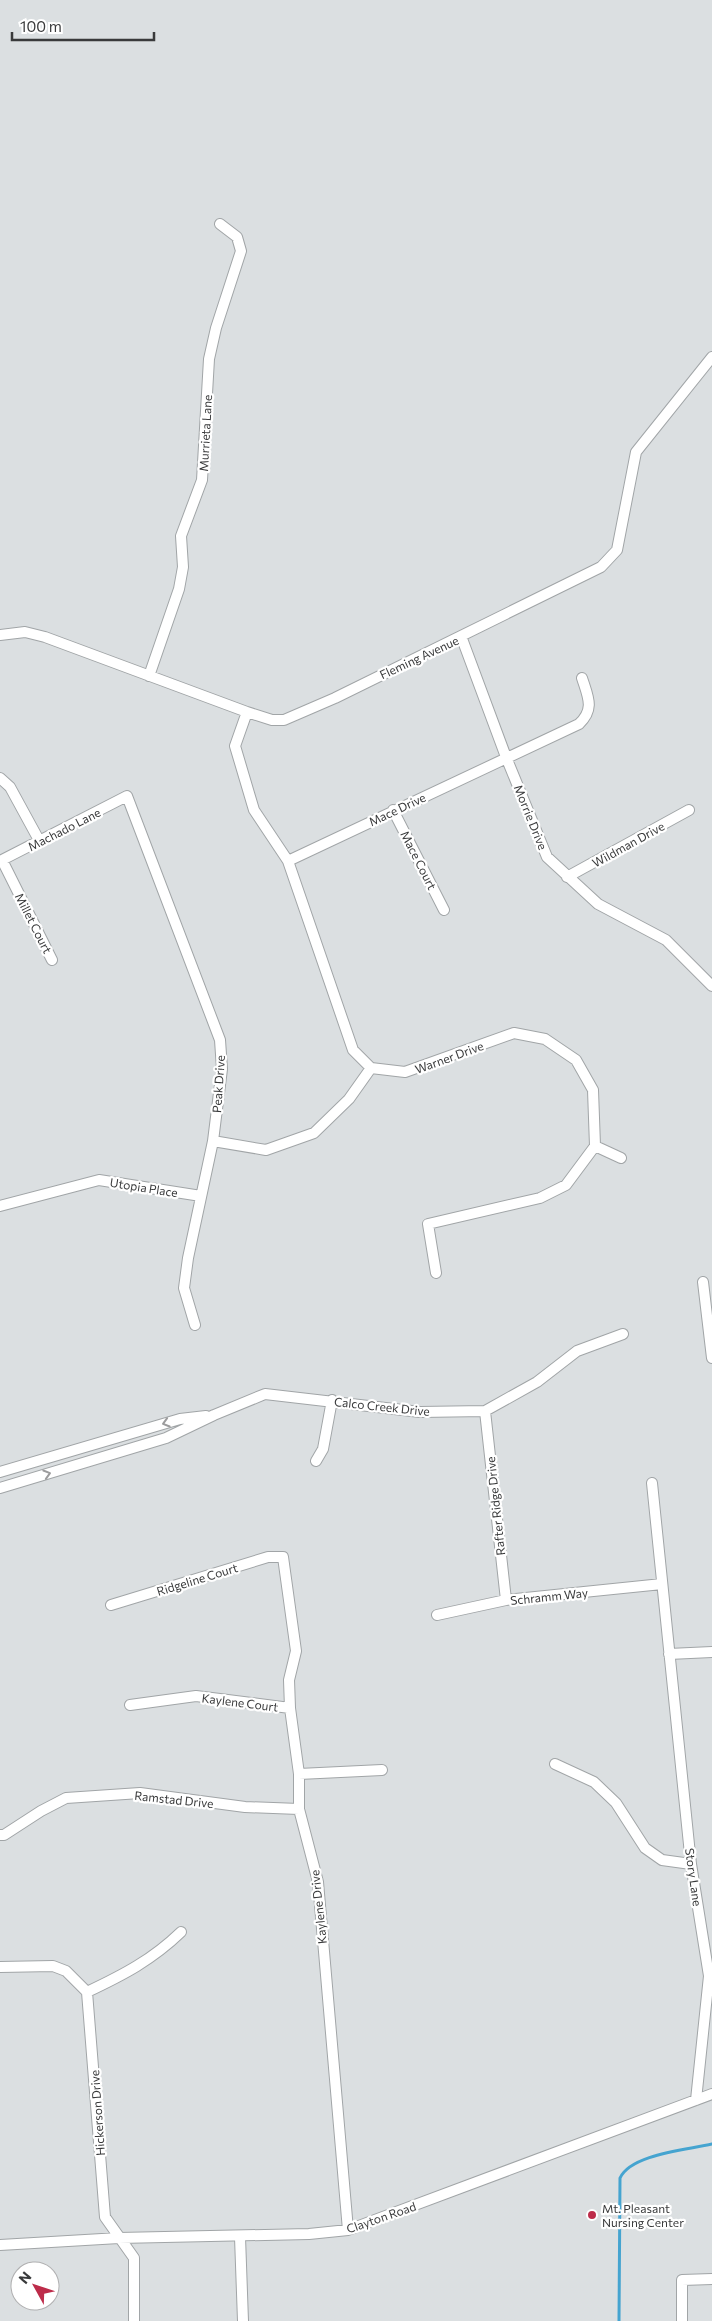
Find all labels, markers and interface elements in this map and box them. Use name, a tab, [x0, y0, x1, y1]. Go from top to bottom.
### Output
scale bar	[12, 10, 155, 42]
text: 100 m	[20, 17, 62, 35]
street label: Murrieta Lane	[196, 394, 214, 472]
street label: Fleming Avenue	[377, 633, 461, 681]
street label: Morrie Drive	[512, 782, 550, 852]
street label: Mace Drive	[366, 790, 428, 828]
street label: Machado Lane	[25, 805, 103, 853]
street label: Wildman Drive	[590, 818, 666, 870]
street label: Mace Court	[398, 828, 440, 892]
street label: Millet Court	[13, 890, 55, 956]
street label: Warner Drive	[413, 1038, 485, 1076]
street label: Peak Drive	[209, 1055, 227, 1113]
street label: Utopia Place	[109, 1175, 179, 1199]
street label: Calco Creek Drive	[333, 1394, 431, 1418]
one-way arrow	[163, 1417, 171, 1427]
street label: Rafter Ridge Drive	[483, 1456, 507, 1556]
one-way arrow	[42, 1470, 50, 1480]
street label: Ridgeline Court	[155, 1560, 239, 1598]
street label: Schramm Way	[509, 1585, 589, 1607]
street label: Kaylene Court	[201, 1690, 279, 1714]
street label: Ramstad Drive	[134, 1788, 214, 1810]
street label: Story Lane	[683, 1847, 705, 1907]
street label: Kaylene Drive	[307, 1869, 329, 1945]
street label: Hickerson Drive	[87, 2070, 107, 2156]
street label: Clayton Road	[344, 2199, 418, 2235]
place label: Mt. Pleasant Nursing Center	[602, 2201, 684, 2229]
marker: Mt. Pleasant Nursing Center	[586, 2209, 598, 2221]
north arrow	[10, 2261, 60, 2311]
text: N	[15, 2268, 35, 2287]

